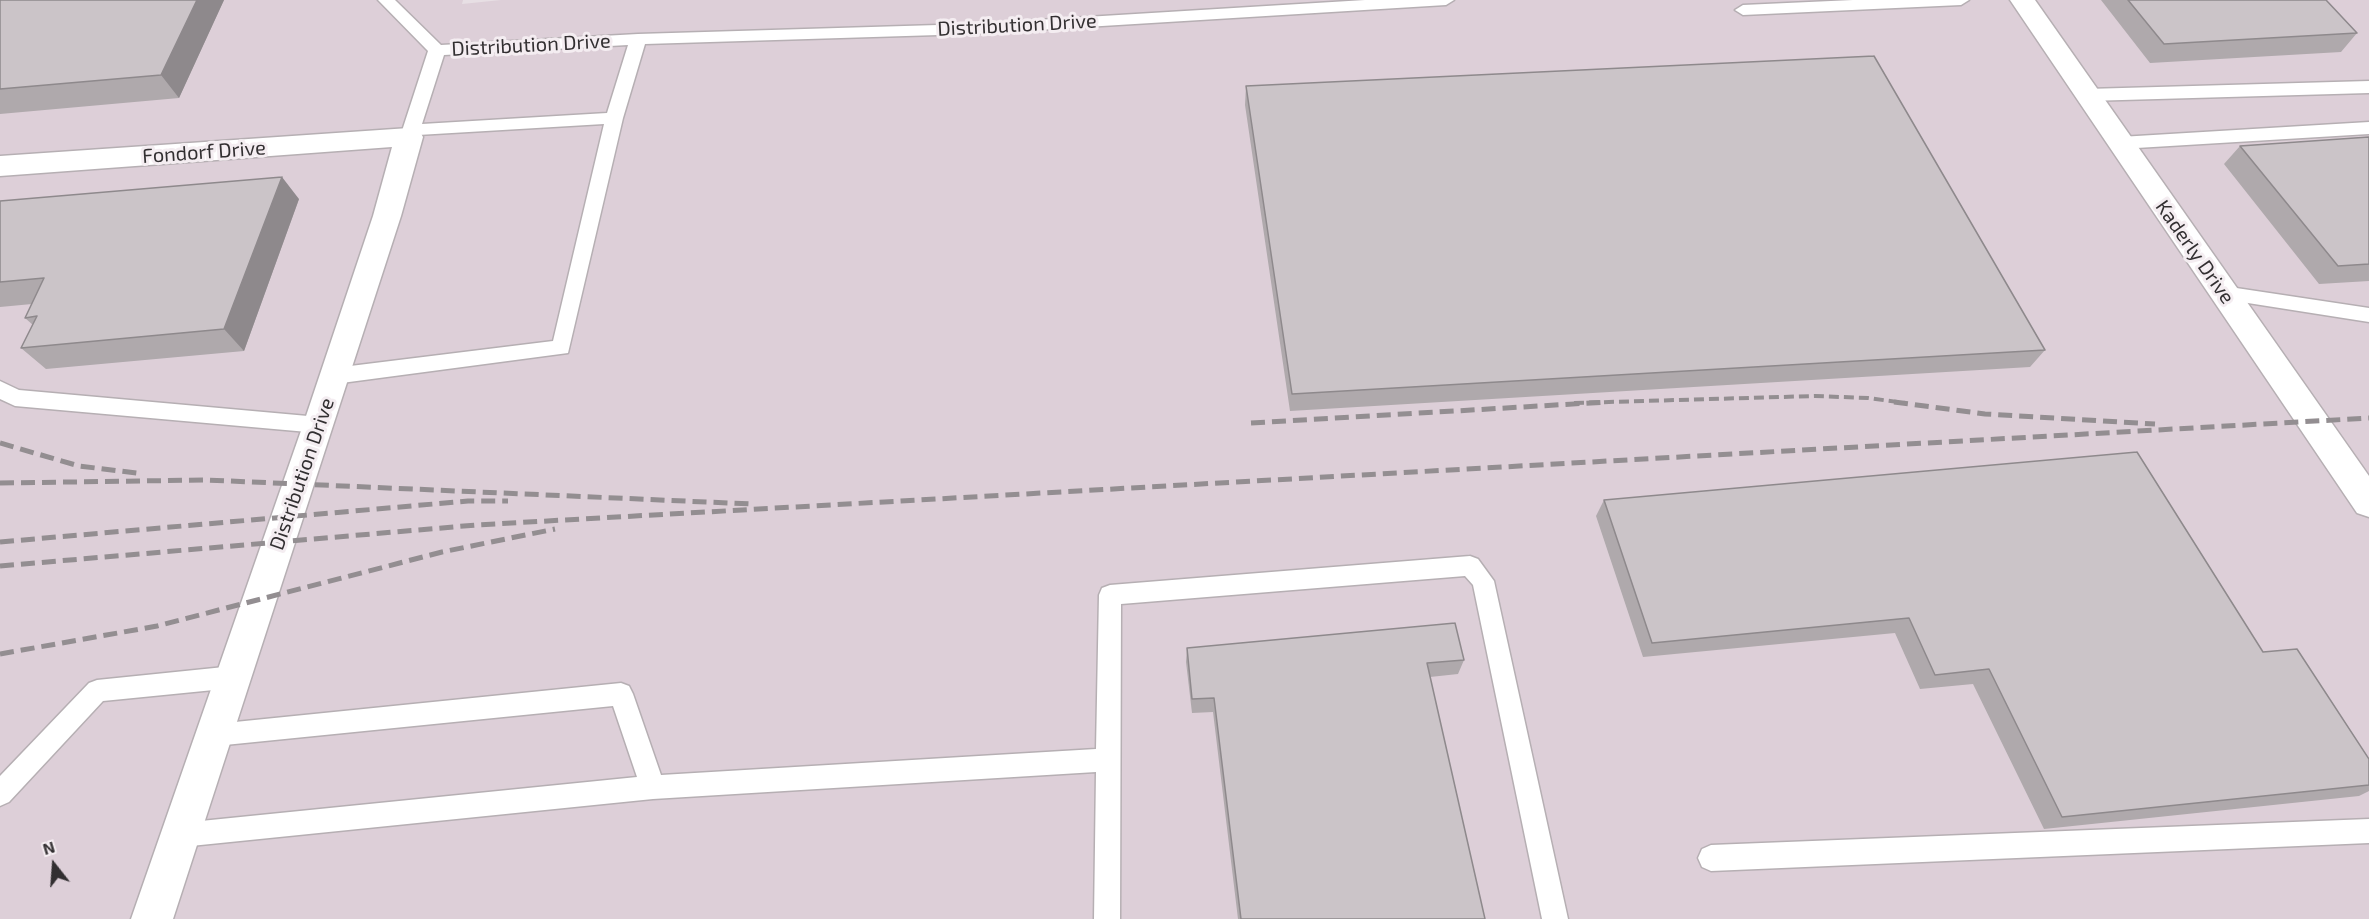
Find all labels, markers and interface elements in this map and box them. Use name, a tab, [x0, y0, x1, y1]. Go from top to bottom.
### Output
street label: Distribution Drive	[937, 9, 1097, 41]
street label: Distribution Drive	[451, 29, 611, 61]
street label: Fondorf Drive	[141, 136, 267, 168]
street label: Kaderly Drive	[2150, 196, 2240, 308]
street label: Distribution Drive	[265, 395, 339, 553]
north arrow	[24, 835, 84, 895]
text: N	[40, 837, 57, 858]

